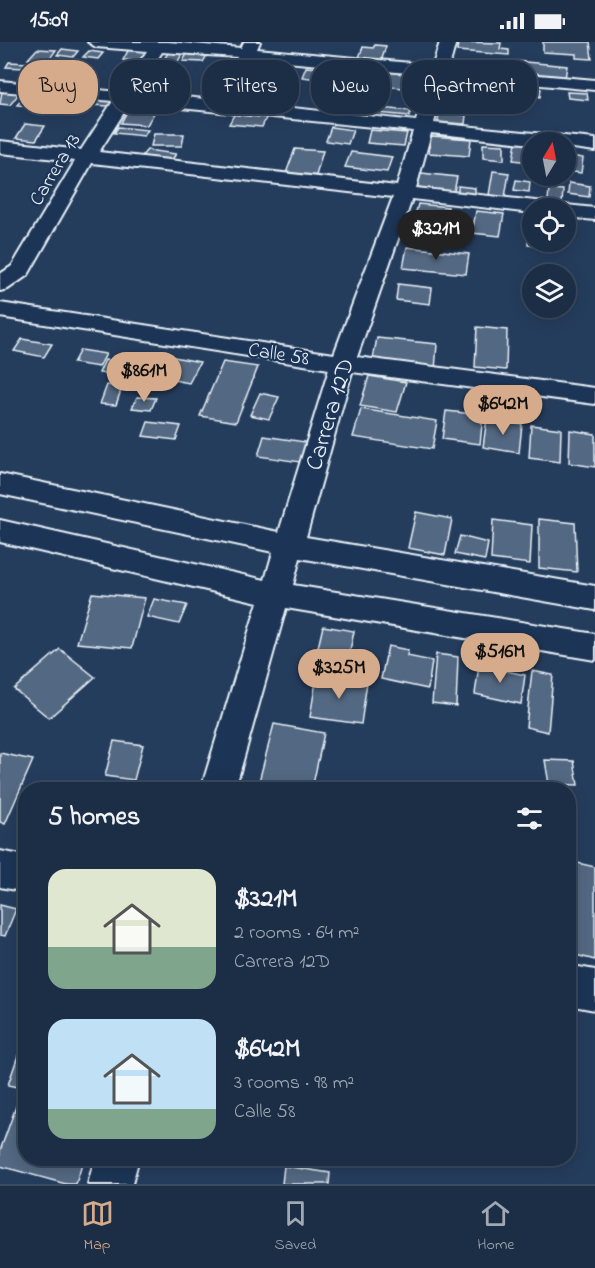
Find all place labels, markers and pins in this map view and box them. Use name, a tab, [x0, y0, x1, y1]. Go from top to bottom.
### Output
pin: $321M	[394, 210, 478, 261]
pin: $861M	[102, 352, 186, 403]
pin: $642M	[461, 385, 545, 436]
pin: $516M	[458, 633, 542, 684]
pin: $325M	[297, 649, 381, 700]

